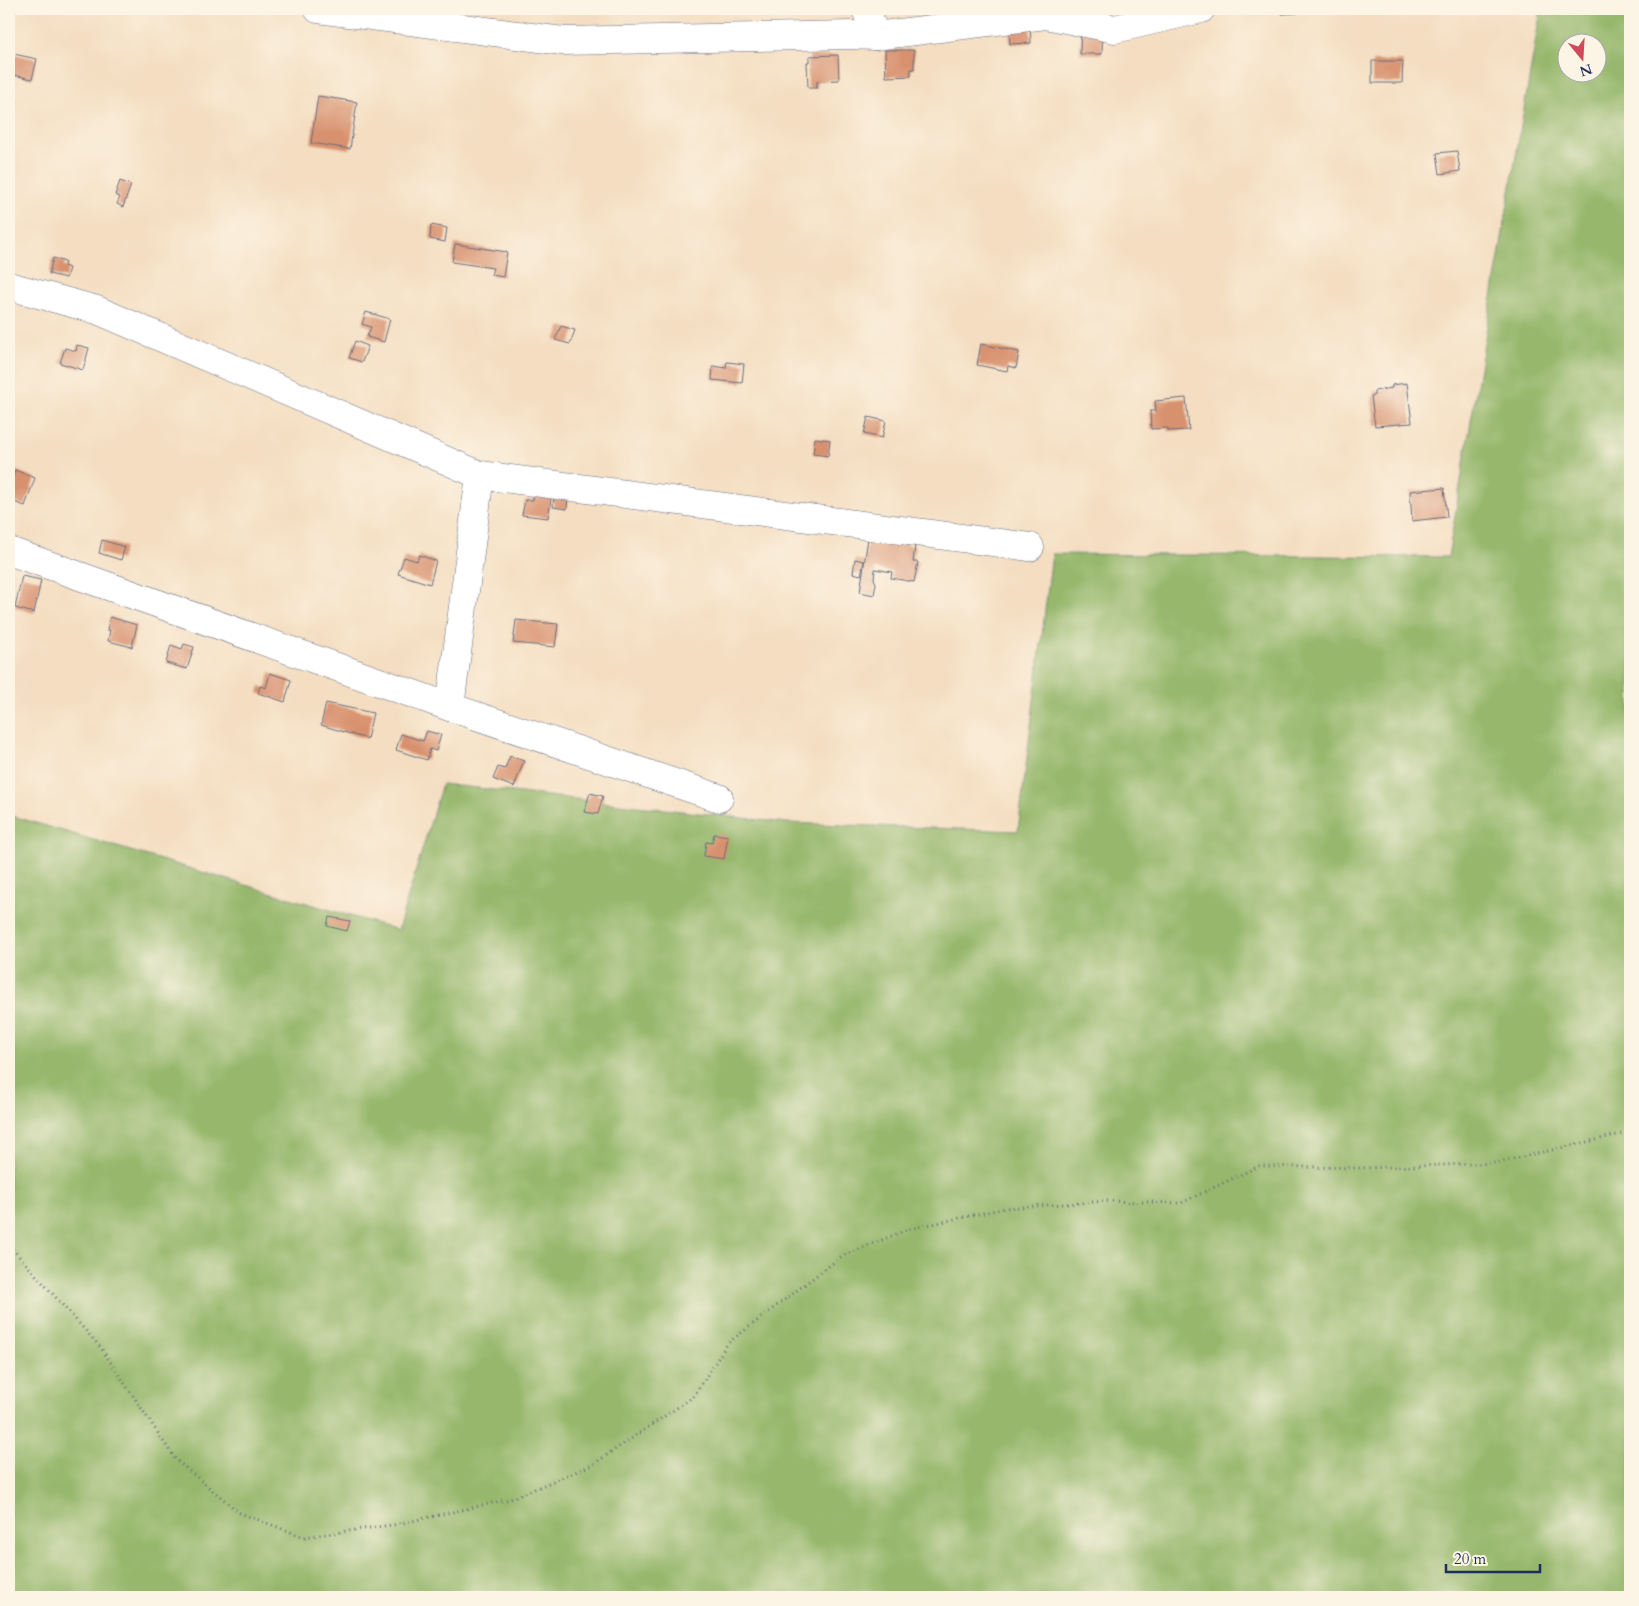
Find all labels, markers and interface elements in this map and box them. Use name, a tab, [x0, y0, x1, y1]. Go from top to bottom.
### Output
north arrow	[1556, 32, 1606, 82]
text: N	[1577, 59, 1595, 81]
scale bar	[1446, 1541, 1540, 1573]
text: 20 m	[1454, 1549, 1486, 1569]

